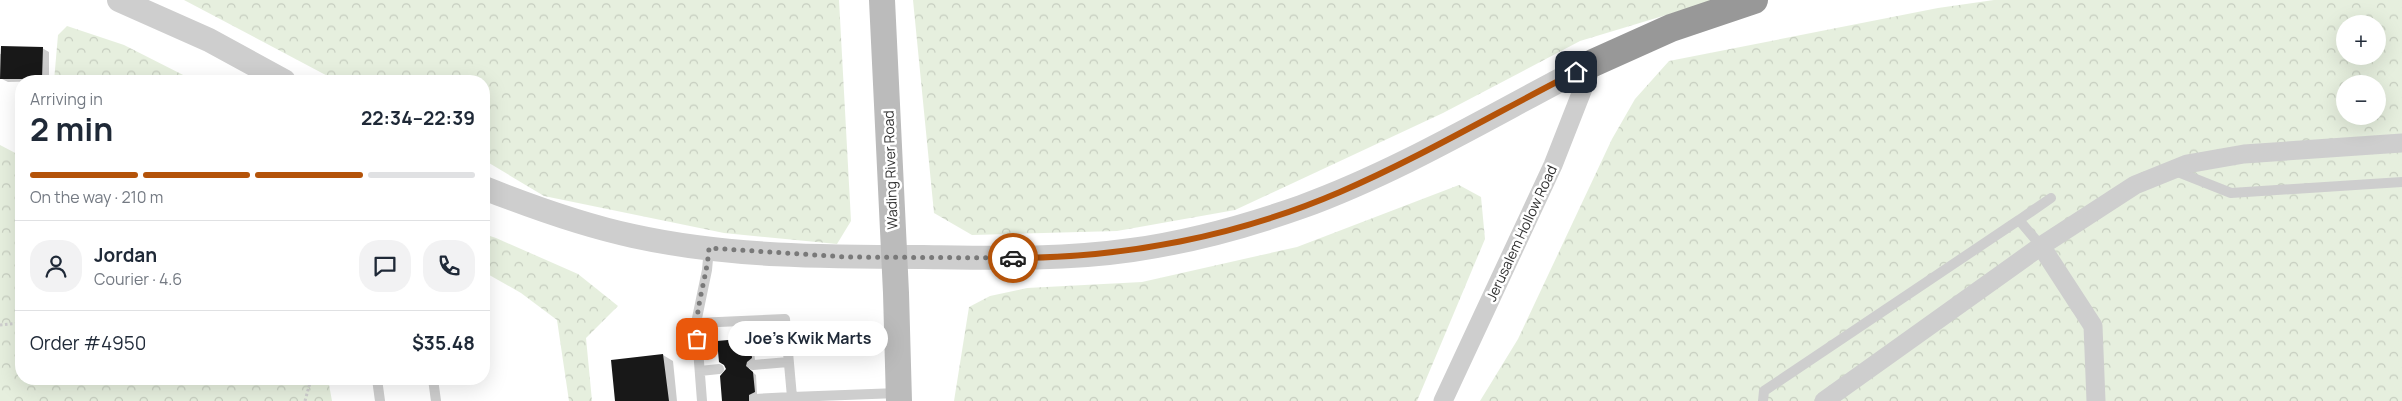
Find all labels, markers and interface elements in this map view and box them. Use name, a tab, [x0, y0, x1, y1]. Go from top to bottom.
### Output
map controls	[2336, 15, 2386, 125]
button: +	[2336, 15, 2386, 65]
pin	[1555, 51, 1597, 93]
icon: home	[1562, 58, 1590, 86]
button: −	[2336, 75, 2386, 125]
text: Arriving in	[30, 88, 103, 110]
text: 22:34–22:39	[361, 105, 475, 131]
text: 2 min	[30, 107, 113, 151]
street label: Wading River Road	[878, 110, 902, 230]
street label: Jerusalem Hollow Road	[1481, 162, 1561, 304]
text: On the way · 210 m	[30, 186, 163, 208]
courier	[988, 233, 1038, 283]
button: person	[30, 240, 82, 292]
button: chat	[359, 240, 411, 292]
button: phone	[423, 240, 475, 292]
text: Jordan	[94, 242, 157, 268]
icon: car	[999, 244, 1027, 272]
text: Courier · 4.6	[94, 268, 182, 290]
pin	[676, 318, 718, 360]
callout: Joe's Kwik Marts	[727, 322, 887, 356]
icon: bag	[683, 325, 711, 353]
text: Joe's Kwik Marts	[744, 327, 872, 349]
text: Order #4950	[30, 330, 146, 356]
text: $35.48	[412, 330, 475, 356]

